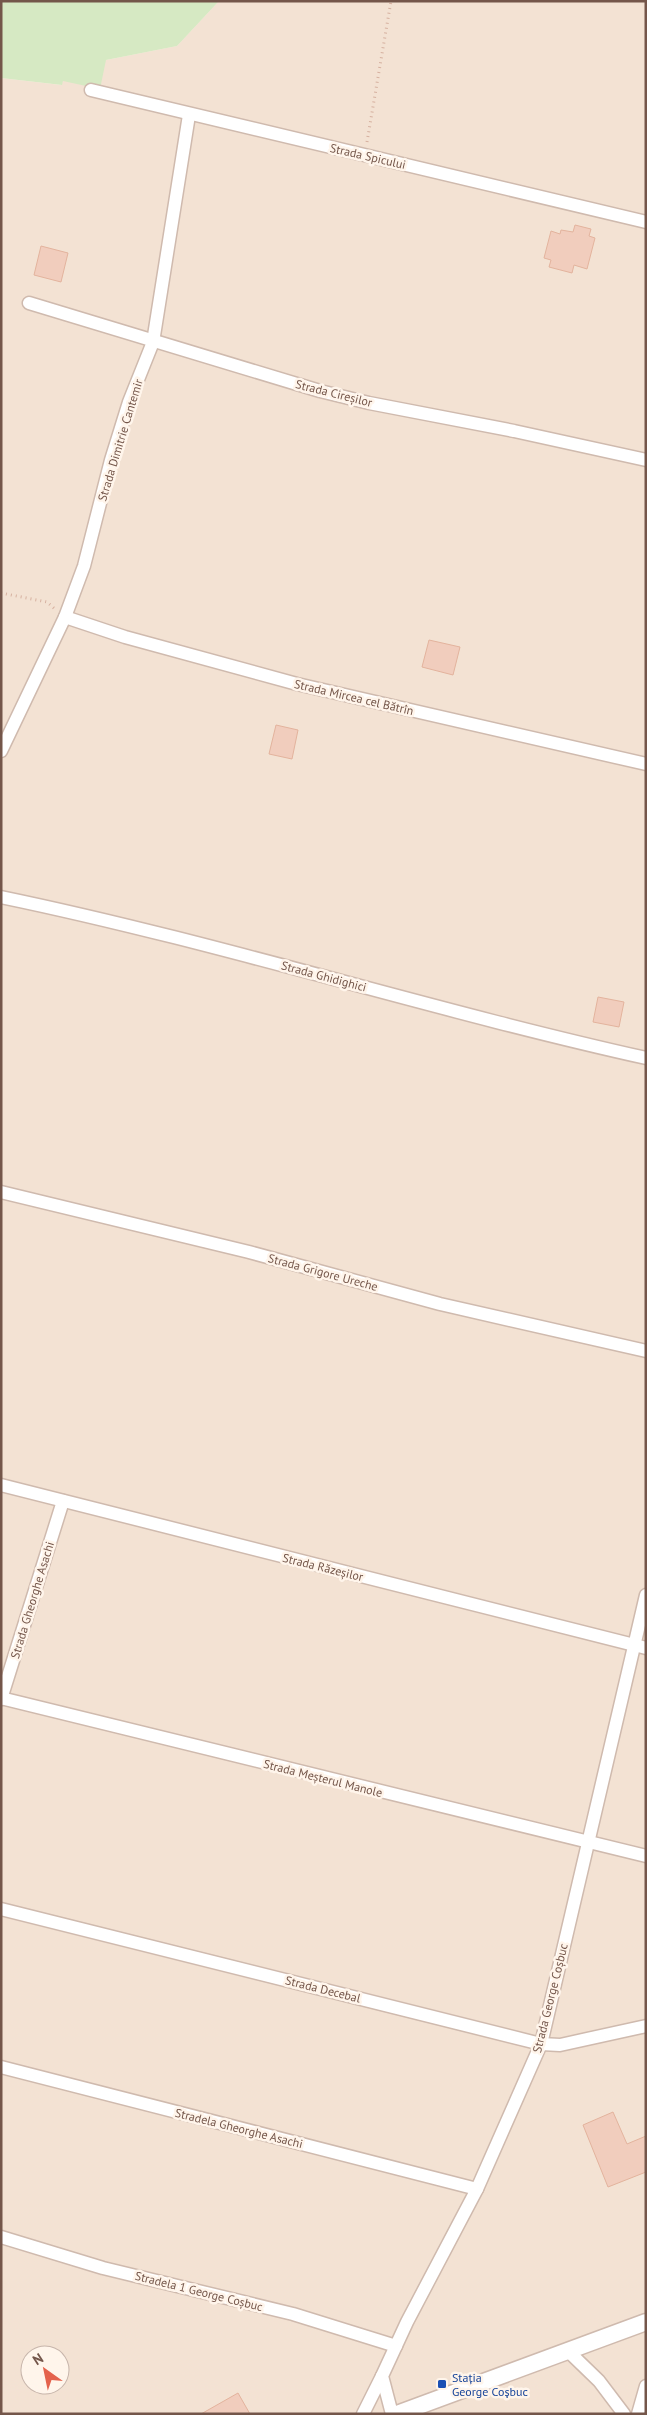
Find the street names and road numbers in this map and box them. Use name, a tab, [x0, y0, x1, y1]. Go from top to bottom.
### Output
street label: Strada Spicului	[329, 140, 407, 172]
street label: Strada Cireșilor	[294, 376, 374, 410]
street label: Strada Dimitrie Cantemir	[94, 377, 146, 503]
street label: Strada Mircea cel Bătrîn	[293, 676, 415, 718]
street label: Strada Ghidighici	[280, 957, 368, 995]
street label: Strada Grigore Ureche	[267, 1250, 379, 1294]
street label: Strada Gheorghe Asachi	[7, 1540, 57, 1660]
street label: Strada Răzeșilor	[281, 1550, 365, 1584]
street label: Strada Meșterul Manole	[262, 1756, 384, 1800]
street label: Strada George Coșbuc	[529, 1941, 571, 2054]
street label: Strada Decebal	[284, 1972, 363, 2006]
street label: Stradela Gheorghe Asachi	[174, 2105, 304, 2151]
street label: Stradela 1 George Coșbuc	[133, 2268, 265, 2314]

